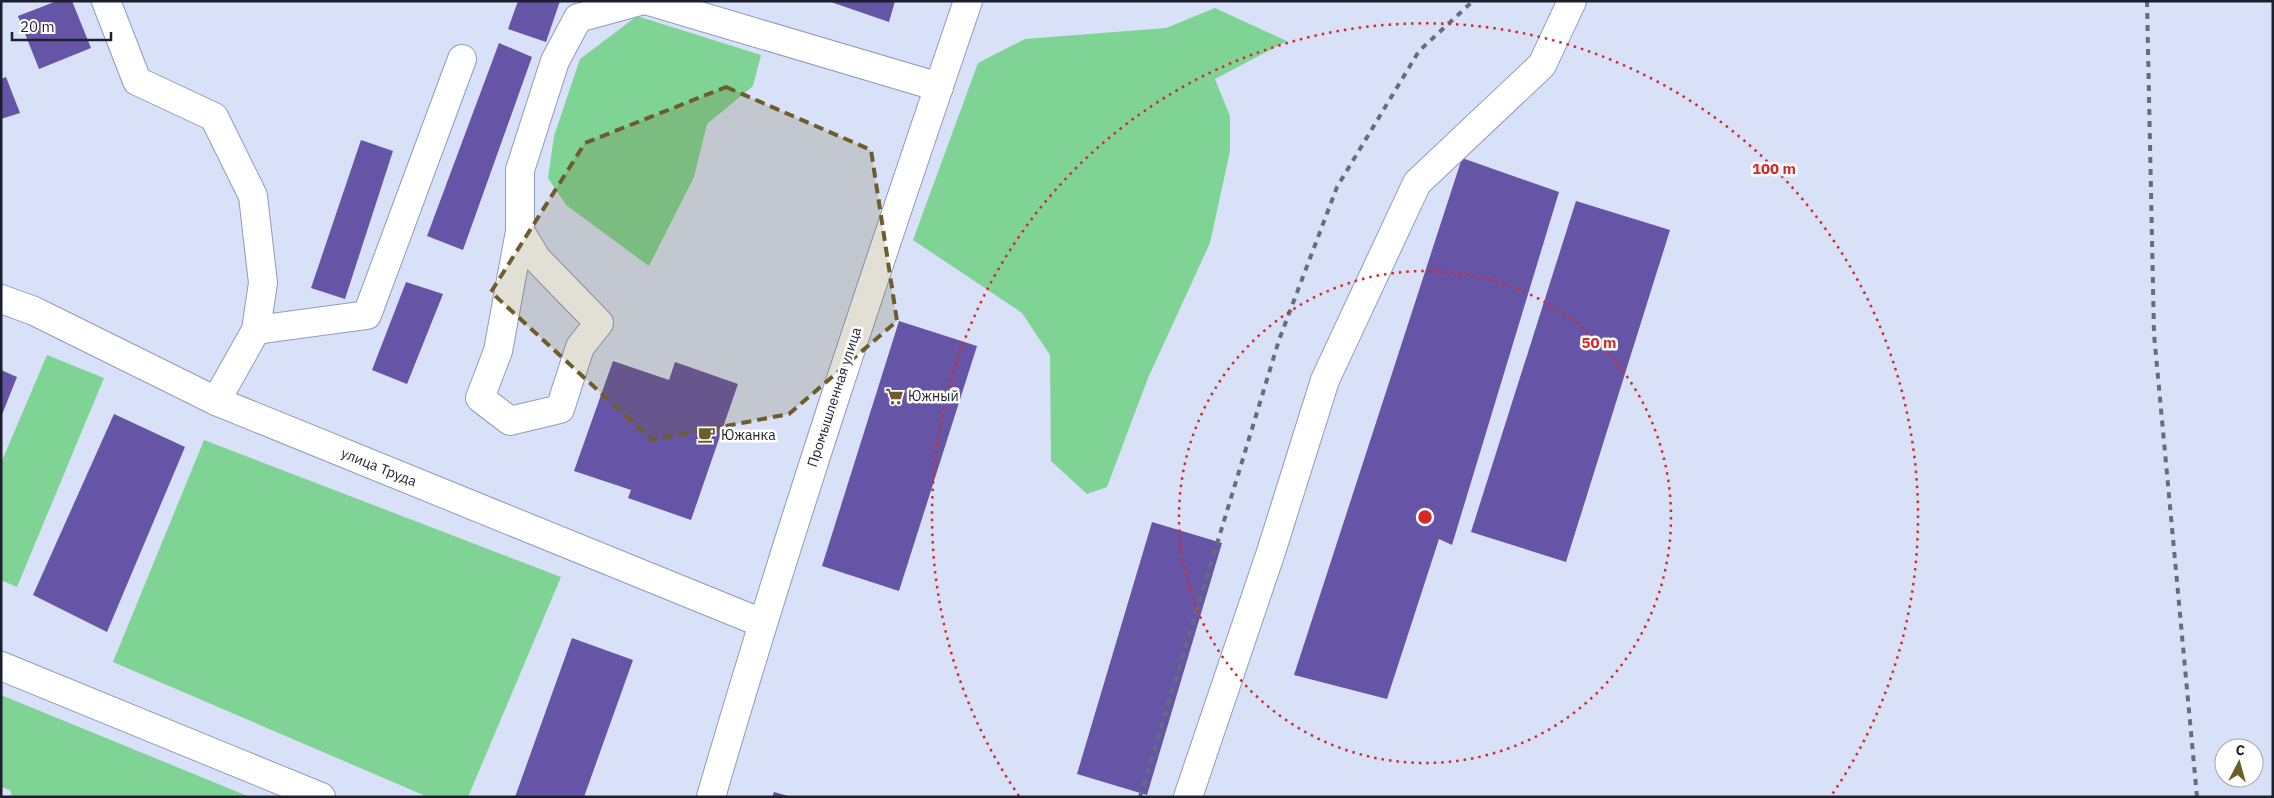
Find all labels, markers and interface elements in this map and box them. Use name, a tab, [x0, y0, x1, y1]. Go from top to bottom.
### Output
scale bar	[12, 10, 111, 42]
text: 20 m	[20, 17, 55, 36]
text: 100 m	[1752, 159, 1796, 178]
street label: Промышленная улица	[803, 324, 865, 469]
text: 50 m	[1582, 333, 1616, 352]
supermarket icon: Южный	[884, 386, 904, 406]
place label: Южный	[908, 387, 959, 405]
cafe icon: Южанка	[697, 425, 717, 445]
place label: Южанка	[721, 426, 776, 444]
street label: улица Труда	[338, 444, 420, 491]
centre of rings	[1416, 508, 1434, 526]
north arrow	[2214, 738, 2264, 788]
text: С	[2235, 741, 2246, 759]

